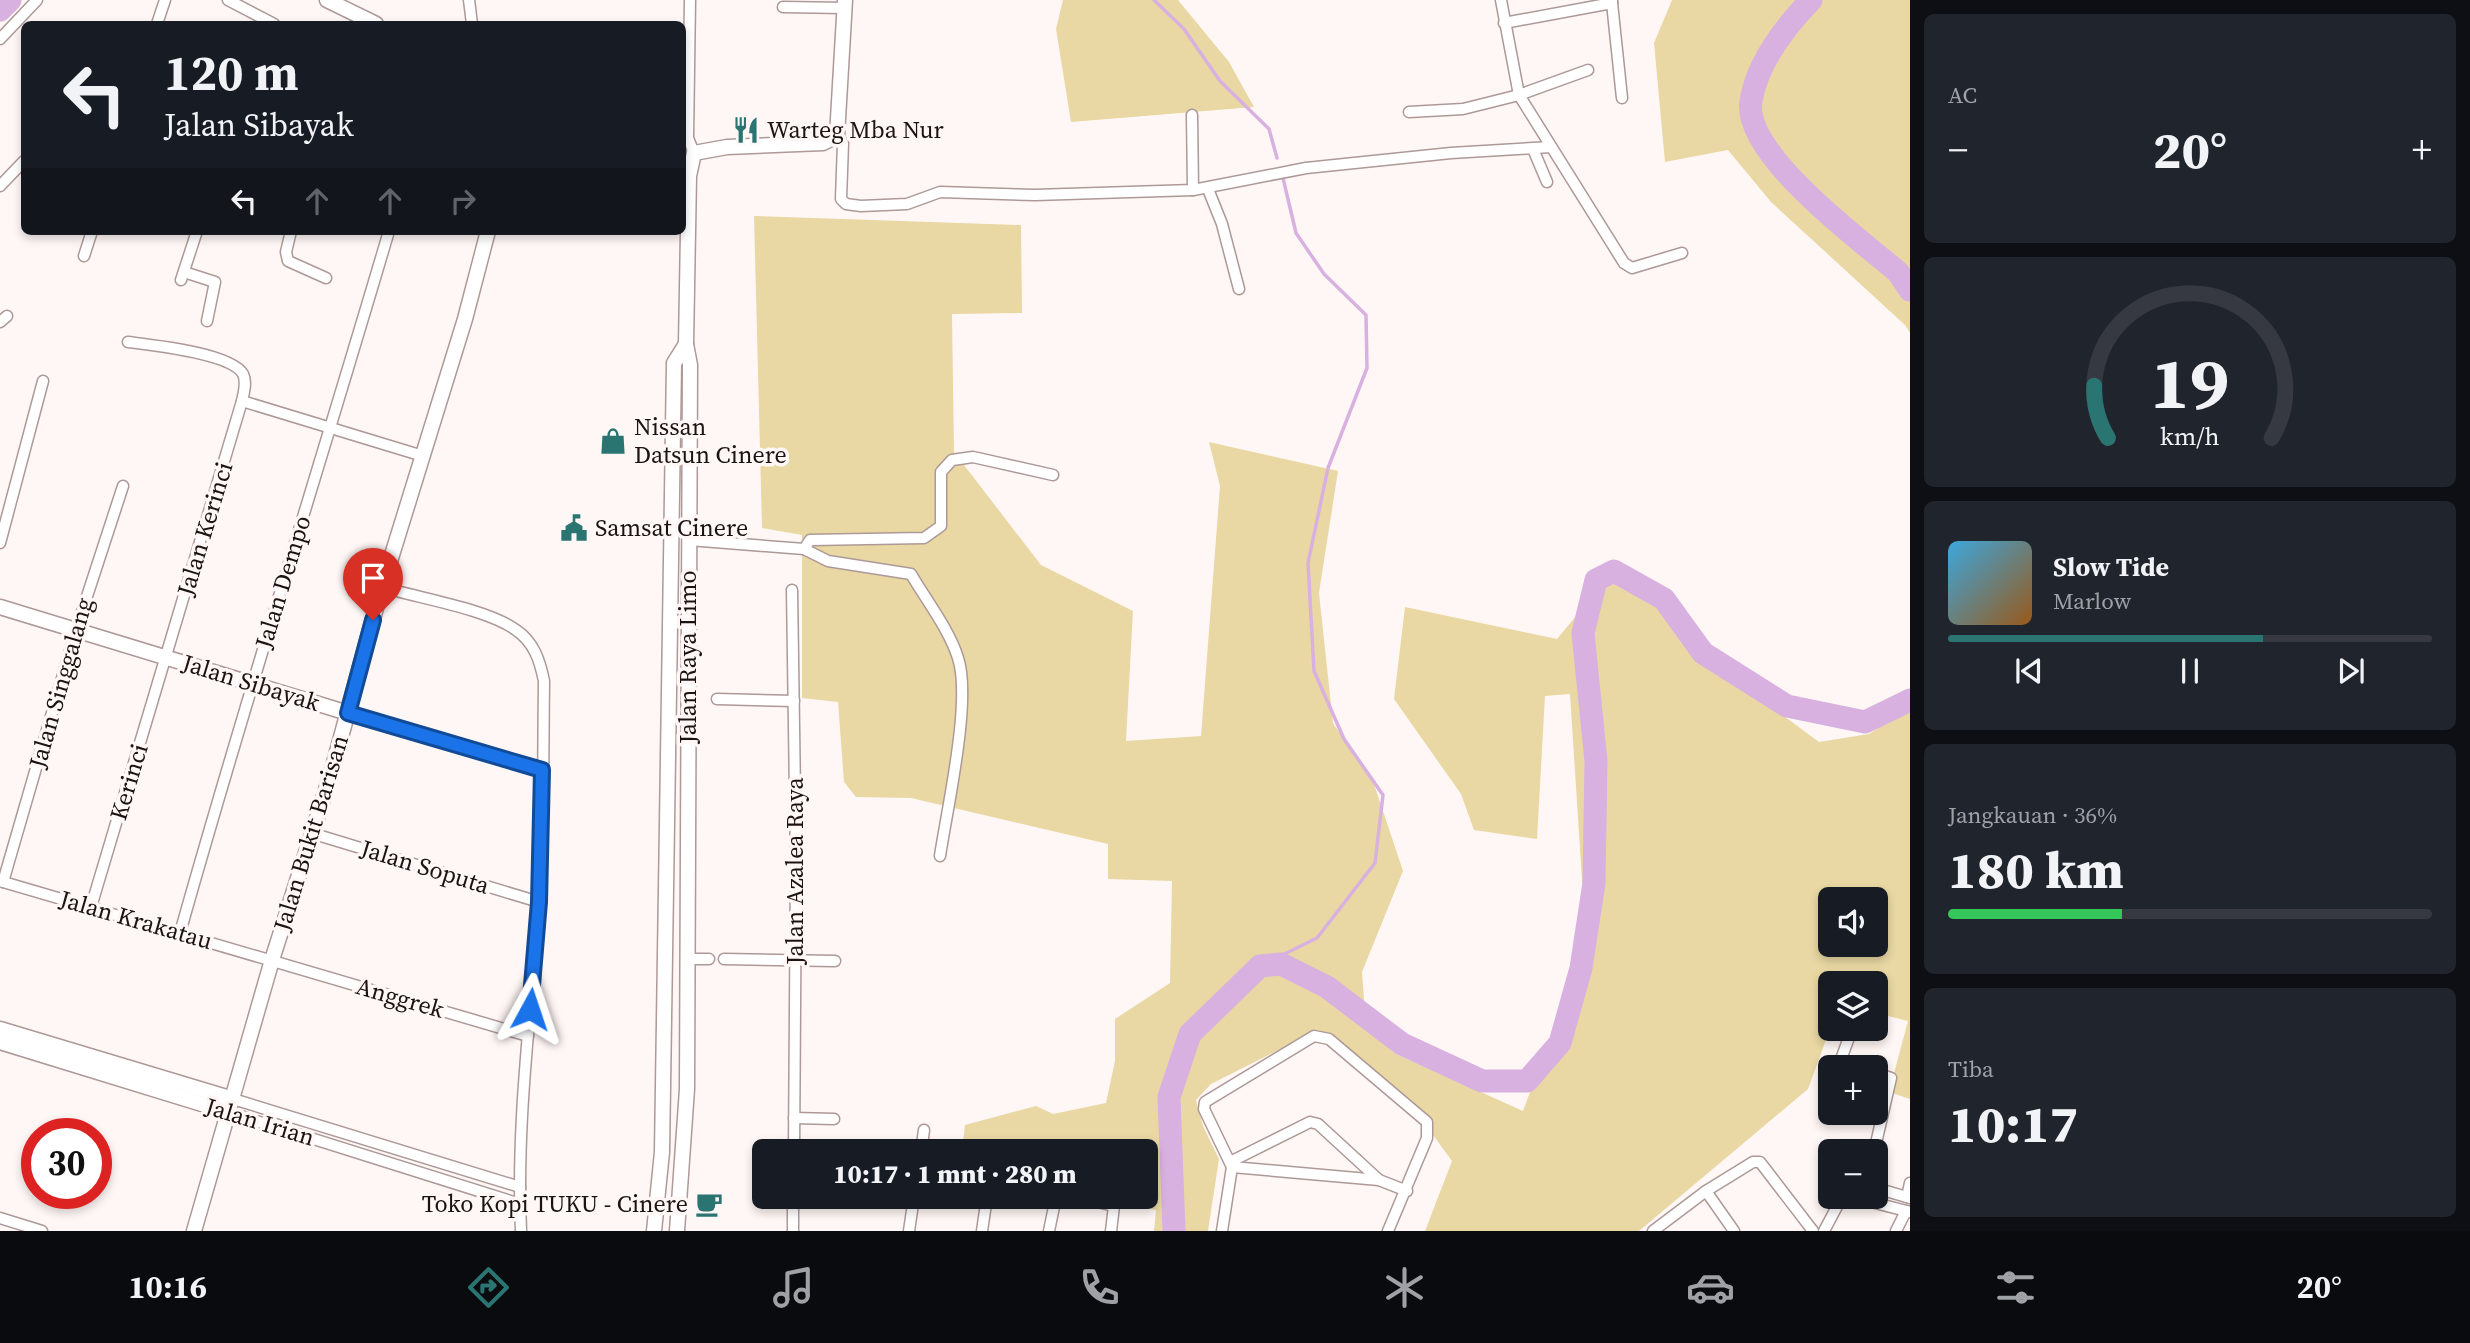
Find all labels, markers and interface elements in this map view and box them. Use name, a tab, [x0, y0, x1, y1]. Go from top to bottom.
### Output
text: 120 m	[164, 39, 299, 106]
icon: left	[49, 49, 140, 140]
text: AC	[1948, 79, 1977, 111]
text: Jalan Sibayak	[164, 103, 354, 147]
place label: Warteg Mba Nur	[767, 113, 944, 146]
text: 20°	[2153, 114, 2227, 185]
restaurant icon: Warteg Mba Nur	[731, 115, 761, 145]
text: −	[1948, 124, 1968, 176]
text: +	[2412, 124, 2432, 176]
icon: left	[225, 182, 263, 220]
icon: ahead	[298, 182, 336, 220]
icon: ahead	[371, 182, 409, 220]
icon: right	[444, 182, 482, 220]
text: 19	[2151, 334, 2229, 433]
place label: Nissan Datsun Cinere	[634, 410, 787, 471]
text: km/h	[2160, 419, 2220, 453]
shop icon: Nissan Datsun Cinere	[598, 426, 628, 456]
street label: Jalan Kerinci	[168, 458, 241, 601]
street label: Jalan Dempo	[246, 511, 318, 653]
place label: Samsat Cinere	[595, 511, 748, 544]
public building icon: Samsat Cinere	[559, 513, 589, 543]
pin	[343, 548, 403, 620]
text: Slow Tide	[2053, 549, 2169, 585]
icon: arrive	[354, 559, 392, 597]
street label: Jalan Raya Limo	[671, 570, 704, 745]
text: Marlow	[2053, 585, 2131, 617]
street label: Jalan Singgalang	[20, 594, 101, 773]
street label: Jalan Sibayak	[177, 646, 325, 719]
icon: previous	[2010, 652, 2048, 690]
icon: pause	[2171, 652, 2209, 690]
icon: next	[2332, 652, 2370, 690]
street label: Jalan Bukit Barisan	[265, 731, 356, 936]
street label: Kerinci	[101, 740, 156, 824]
street label: Jalan Azalea Raya	[778, 776, 811, 966]
text: Jangkauan · 36%	[1948, 799, 2117, 831]
street label: Jalan Soputa	[356, 831, 494, 902]
text: 180 km	[1948, 834, 2124, 905]
street label: Jalan Krakatau	[55, 882, 216, 957]
map controls	[1818, 887, 1888, 1209]
button: sound	[1818, 887, 1888, 957]
street label: Anggrek	[352, 969, 449, 1026]
button: layers	[1818, 971, 1888, 1041]
position arrow	[493, 972, 567, 1046]
text: Tiba	[1948, 1053, 1994, 1085]
button: +	[1818, 1055, 1888, 1125]
text: 10:17	[1948, 1088, 2078, 1159]
street label: Jalan Irian	[201, 1089, 319, 1154]
speed limit sign: 30	[21, 1118, 112, 1209]
button: −	[1818, 1139, 1888, 1209]
text: 10:17 · 1 mnt · 280 m	[833, 1156, 1077, 1192]
place label: Toko Kopi TUKU - Cinere	[422, 1187, 688, 1220]
cafe icon: Toko Kopi TUKU - Cinere	[694, 1189, 724, 1219]
icon: directions	[464, 1263, 513, 1312]
icon: music	[769, 1263, 818, 1312]
icon: phone	[1075, 1263, 1124, 1312]
icon: climate	[1380, 1263, 1429, 1312]
icon: car	[1686, 1263, 1735, 1312]
icon: filters	[1991, 1263, 2040, 1312]
text: 10:16	[128, 1265, 207, 1309]
text: 20°	[2297, 1265, 2342, 1309]

